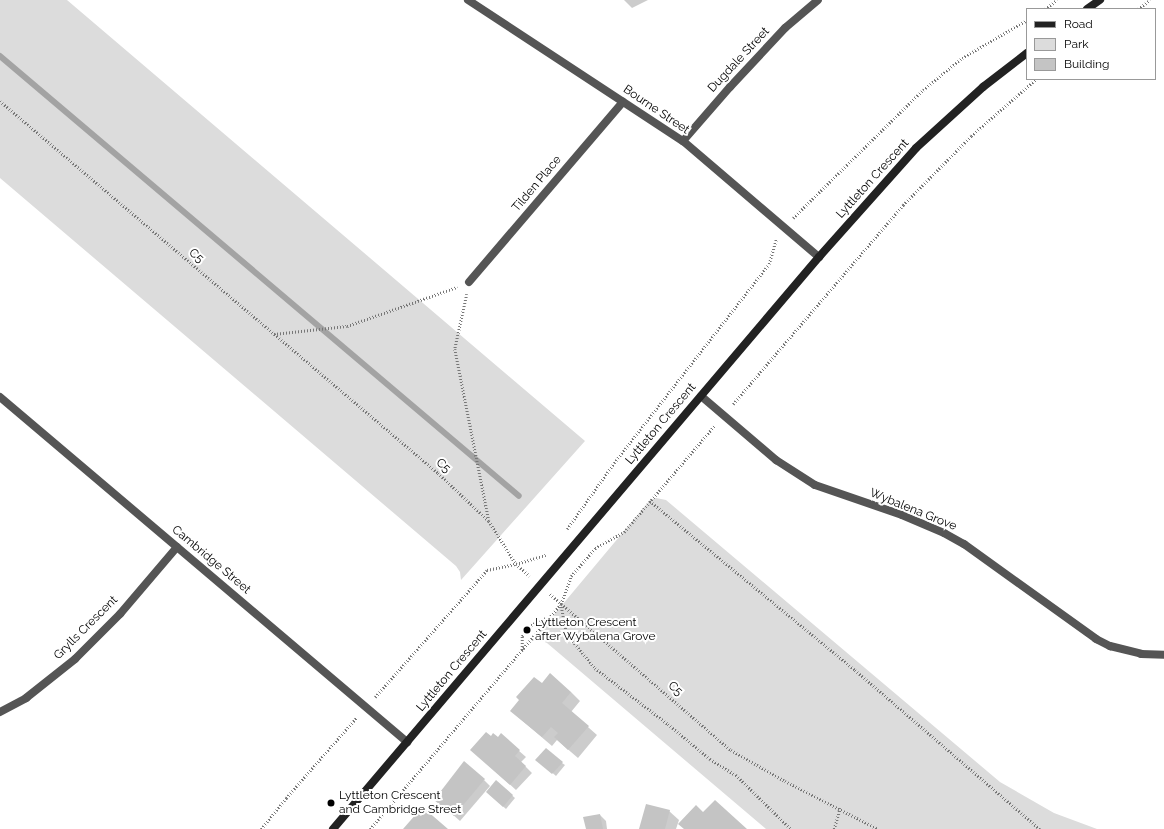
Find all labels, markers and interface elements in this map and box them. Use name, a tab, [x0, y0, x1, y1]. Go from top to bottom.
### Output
legend	[1026, 8, 1156, 80]
text: Road	[1064, 17, 1093, 31]
street label: Dugdale Street	[705, 24, 773, 96]
text: Park	[1064, 37, 1089, 51]
text: Building	[1064, 57, 1110, 71]
street label: Bourne Street	[620, 83, 692, 137]
street label: Lyttleton Crescent	[834, 136, 912, 222]
street label: Tilden Place	[509, 153, 565, 215]
street label: C5	[186, 246, 206, 266]
street label: Lyttleton Crescent	[623, 380, 699, 468]
street label: C5	[433, 456, 453, 476]
street label: Wybalena Grove	[867, 486, 959, 534]
street label: Cambridge Street	[169, 523, 253, 597]
street label: Grylls Crescent	[51, 593, 121, 663]
place label: Lyttleton Crescent after Wybalena Grove	[535, 616, 656, 644]
marker: Lyttleton Crescent after Wybalena Grove	[522, 625, 532, 635]
street label: Lyttleton Crescent	[414, 627, 490, 715]
street label: C5	[665, 679, 685, 699]
place label: Lyttleton Crescent and Cambridge Street	[339, 789, 461, 817]
marker: Lyttleton Crescent and Cambridge Street	[326, 798, 336, 808]

